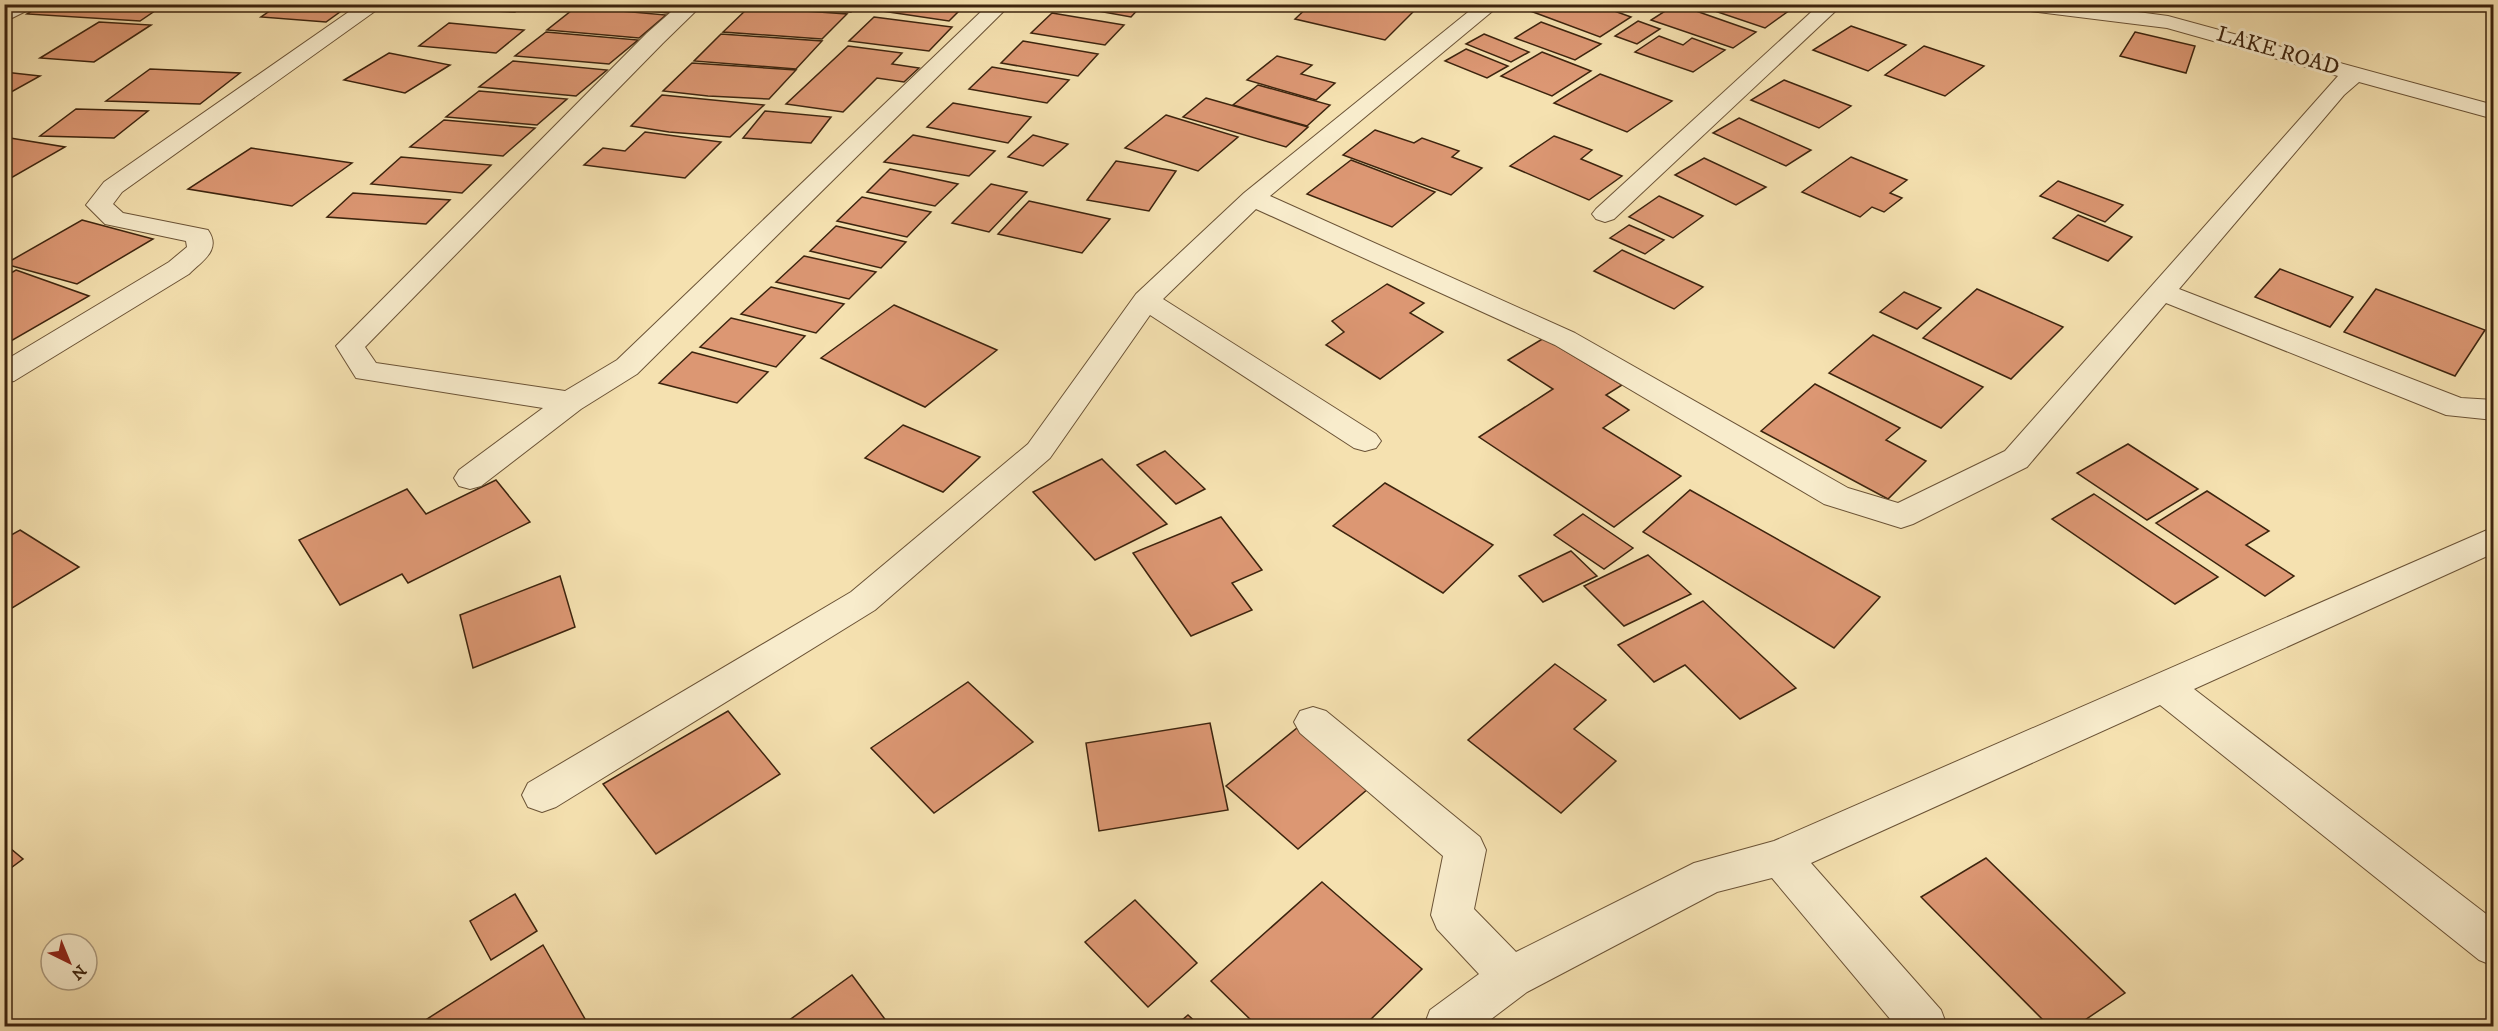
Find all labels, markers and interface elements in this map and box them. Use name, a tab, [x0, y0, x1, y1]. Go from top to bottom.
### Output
street label: LAKE ROAD	[2214, 21, 2342, 81]
north arrow	[39, 932, 99, 992]
text: N	[67, 960, 90, 984]

